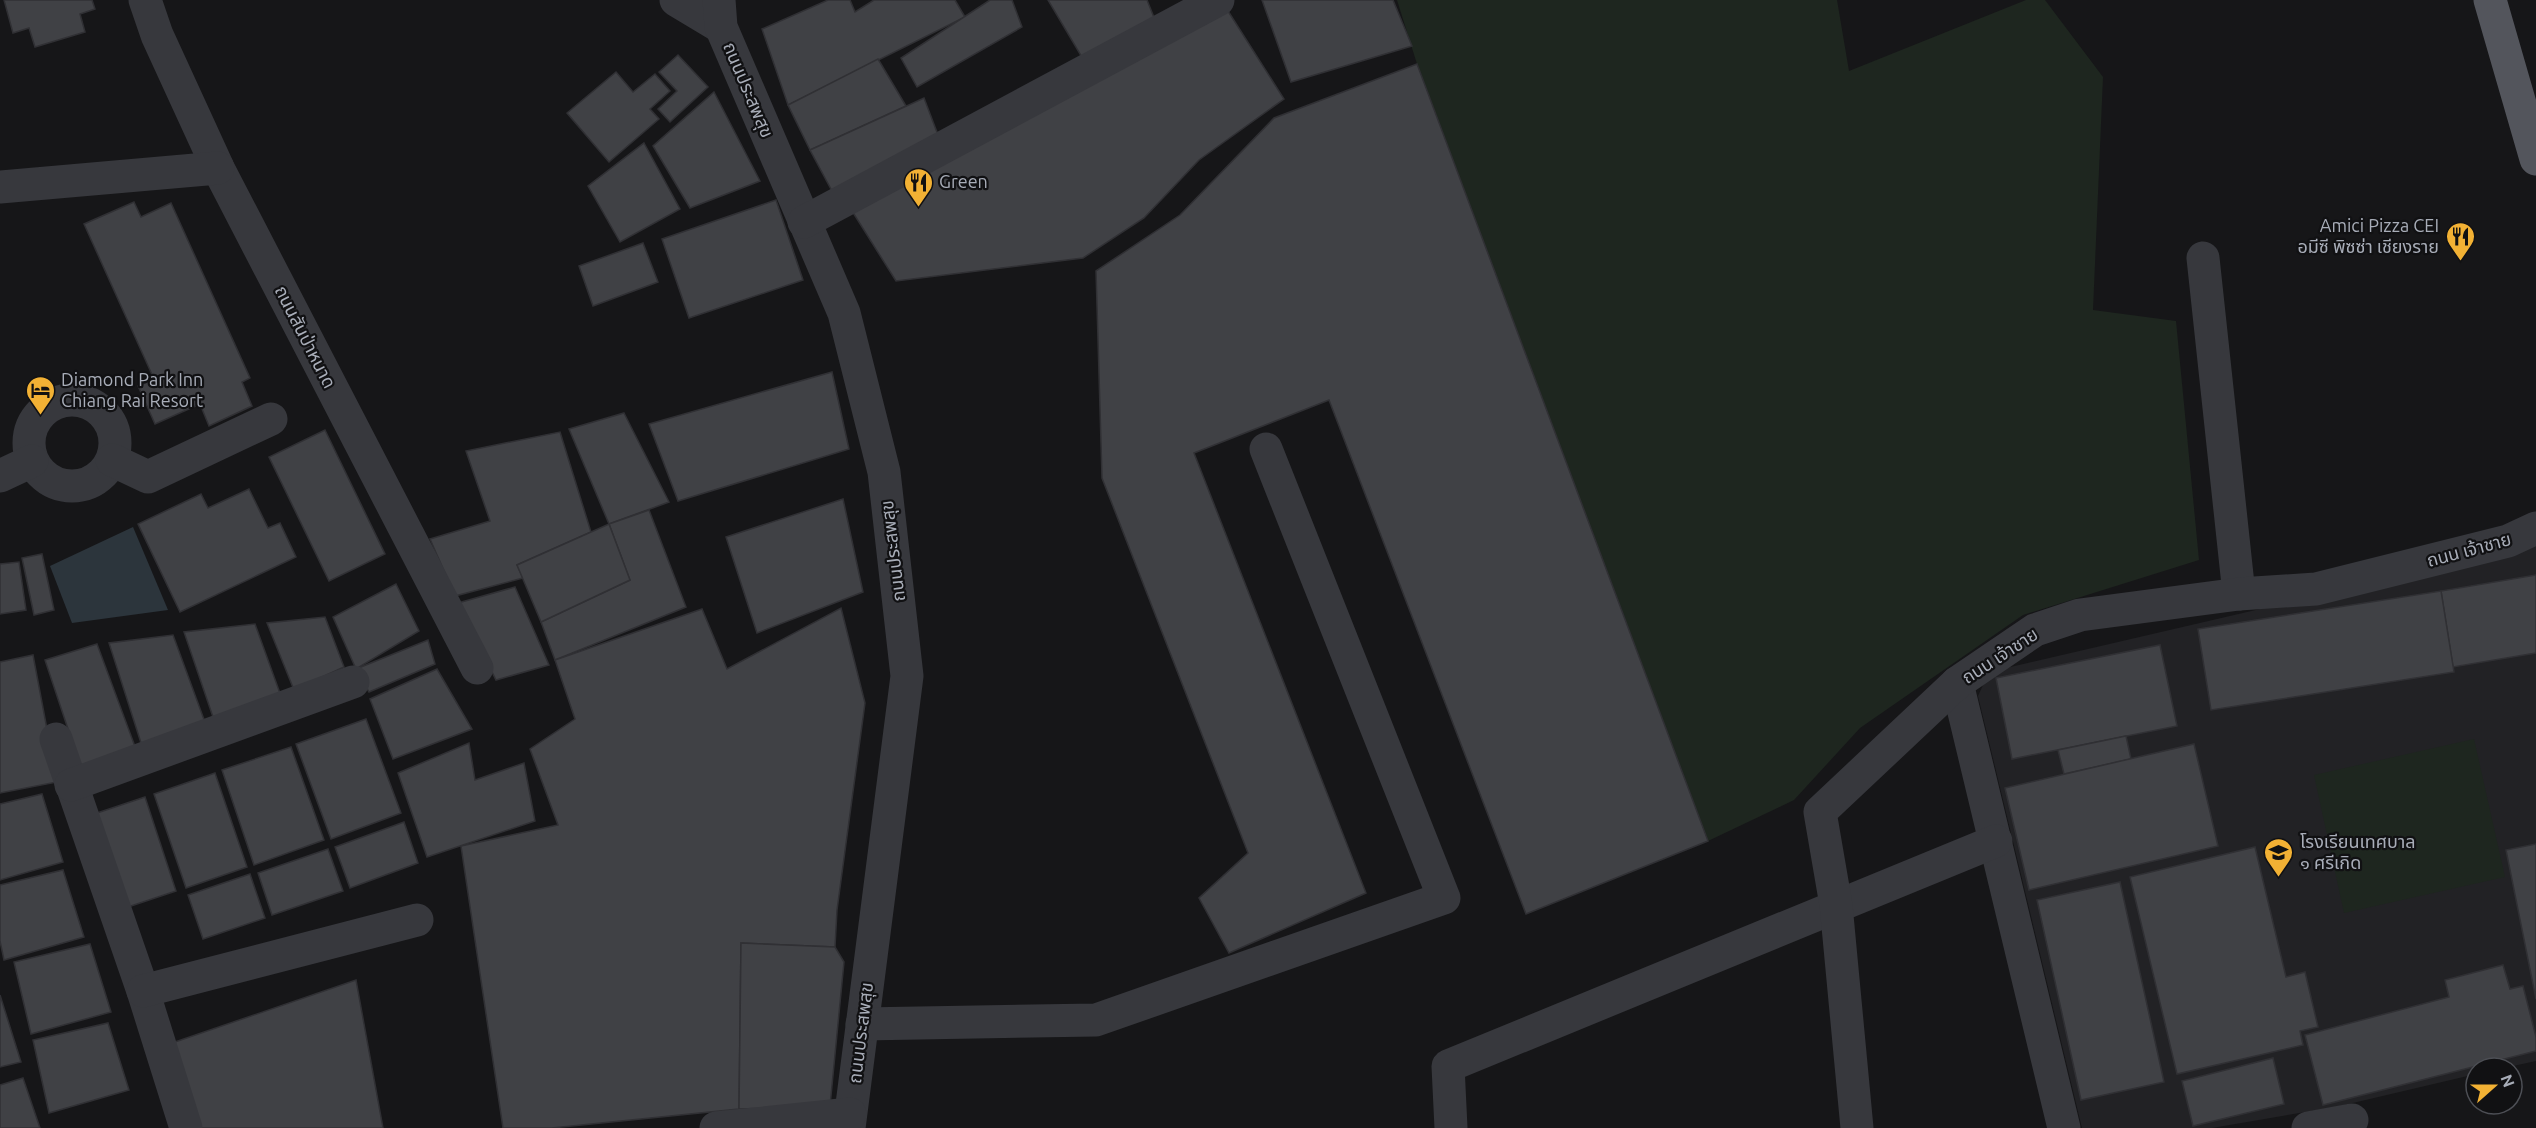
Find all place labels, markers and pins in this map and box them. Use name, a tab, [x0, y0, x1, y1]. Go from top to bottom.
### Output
restaurant icon: Green	[902, 166, 934, 208]
place label: Green	[939, 171, 988, 191]
place label: Amici Pizza CEI อมีซี พิซซ่า เชียงราย	[2297, 215, 2439, 256]
restaurant icon: Amici Pizza CEI อมีซี พิซซ่า เชียงราย	[2444, 220, 2476, 262]
place label: Diamond Park Inn Chiang Rai Resort	[61, 369, 203, 410]
hotel icon: Diamond Park Inn Chiang Rai Resort	[24, 374, 56, 416]
place label: โรงเรียนเทศบาล ๑ ศรีเกิด	[2300, 831, 2416, 872]
school or university icon: โรงเรียนเทศบาล ๑ ศรีเกิด	[2263, 836, 2295, 878]

